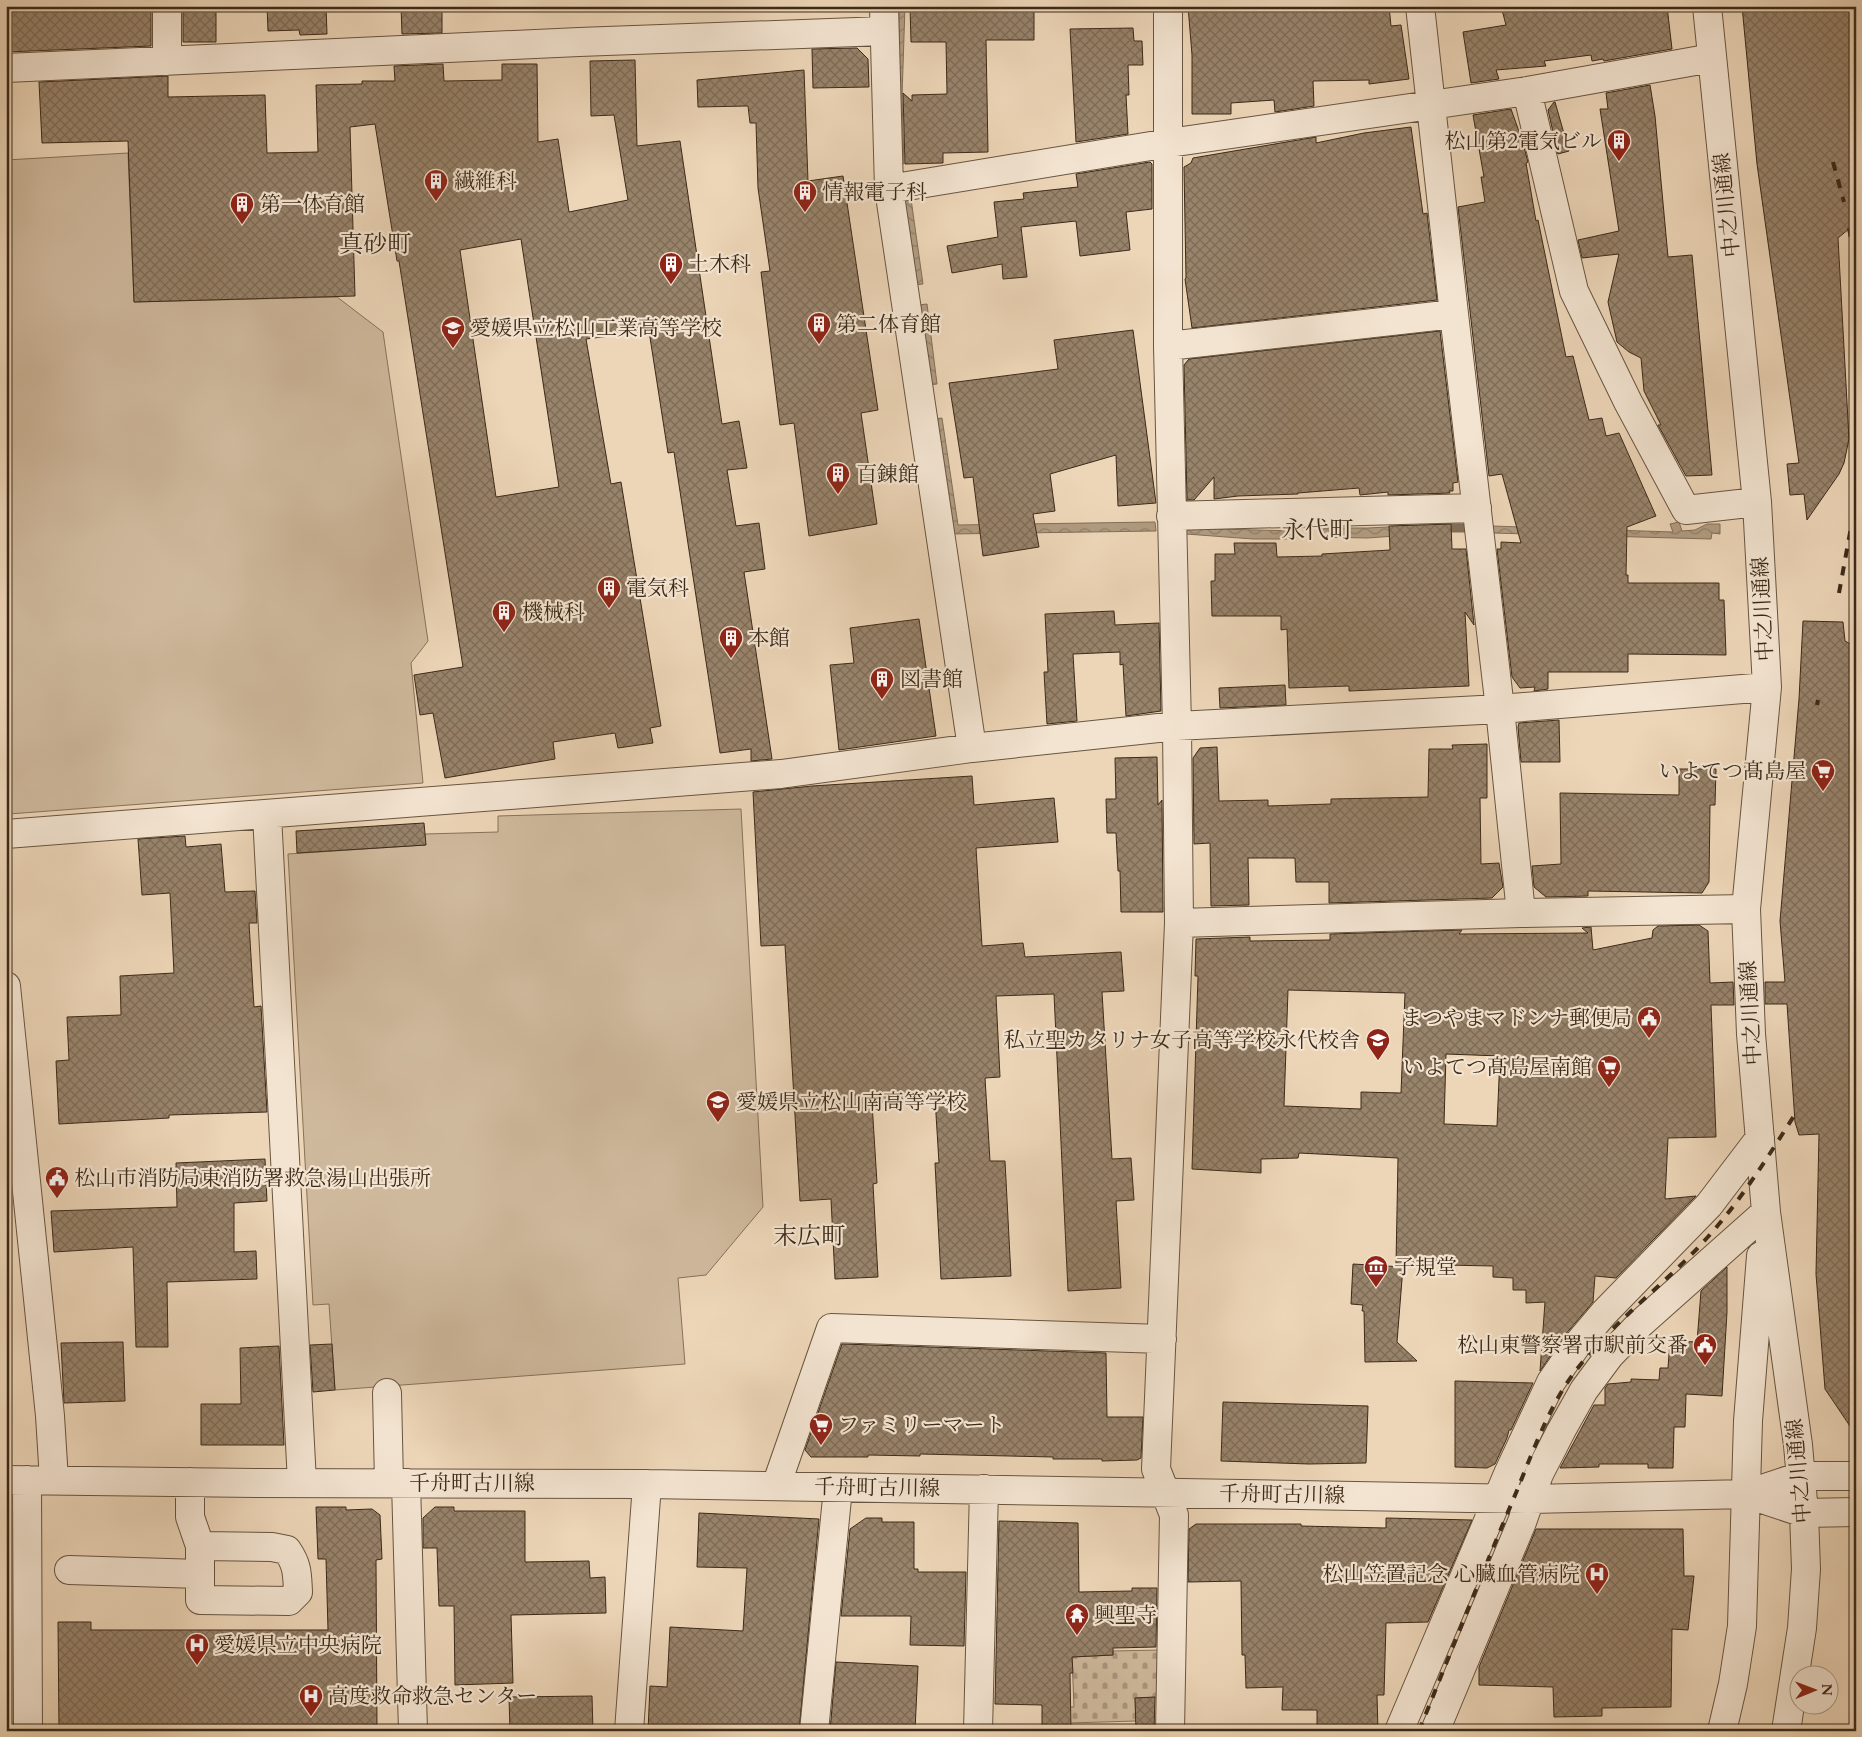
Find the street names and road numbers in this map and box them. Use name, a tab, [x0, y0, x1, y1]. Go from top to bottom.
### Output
street label: 中之川通線	[1707, 151, 1747, 259]
street label: 中之川通線	[1746, 556, 1780, 662]
street label: 中之川通線	[1734, 960, 1768, 1066]
street label: 中之川通線	[1780, 1417, 1818, 1525]
street label: 千舟町古川線	[409, 1469, 535, 1498]
street label: 千舟町古川線	[814, 1472, 940, 1504]
street label: 千舟町古川線	[1219, 1479, 1345, 1511]

